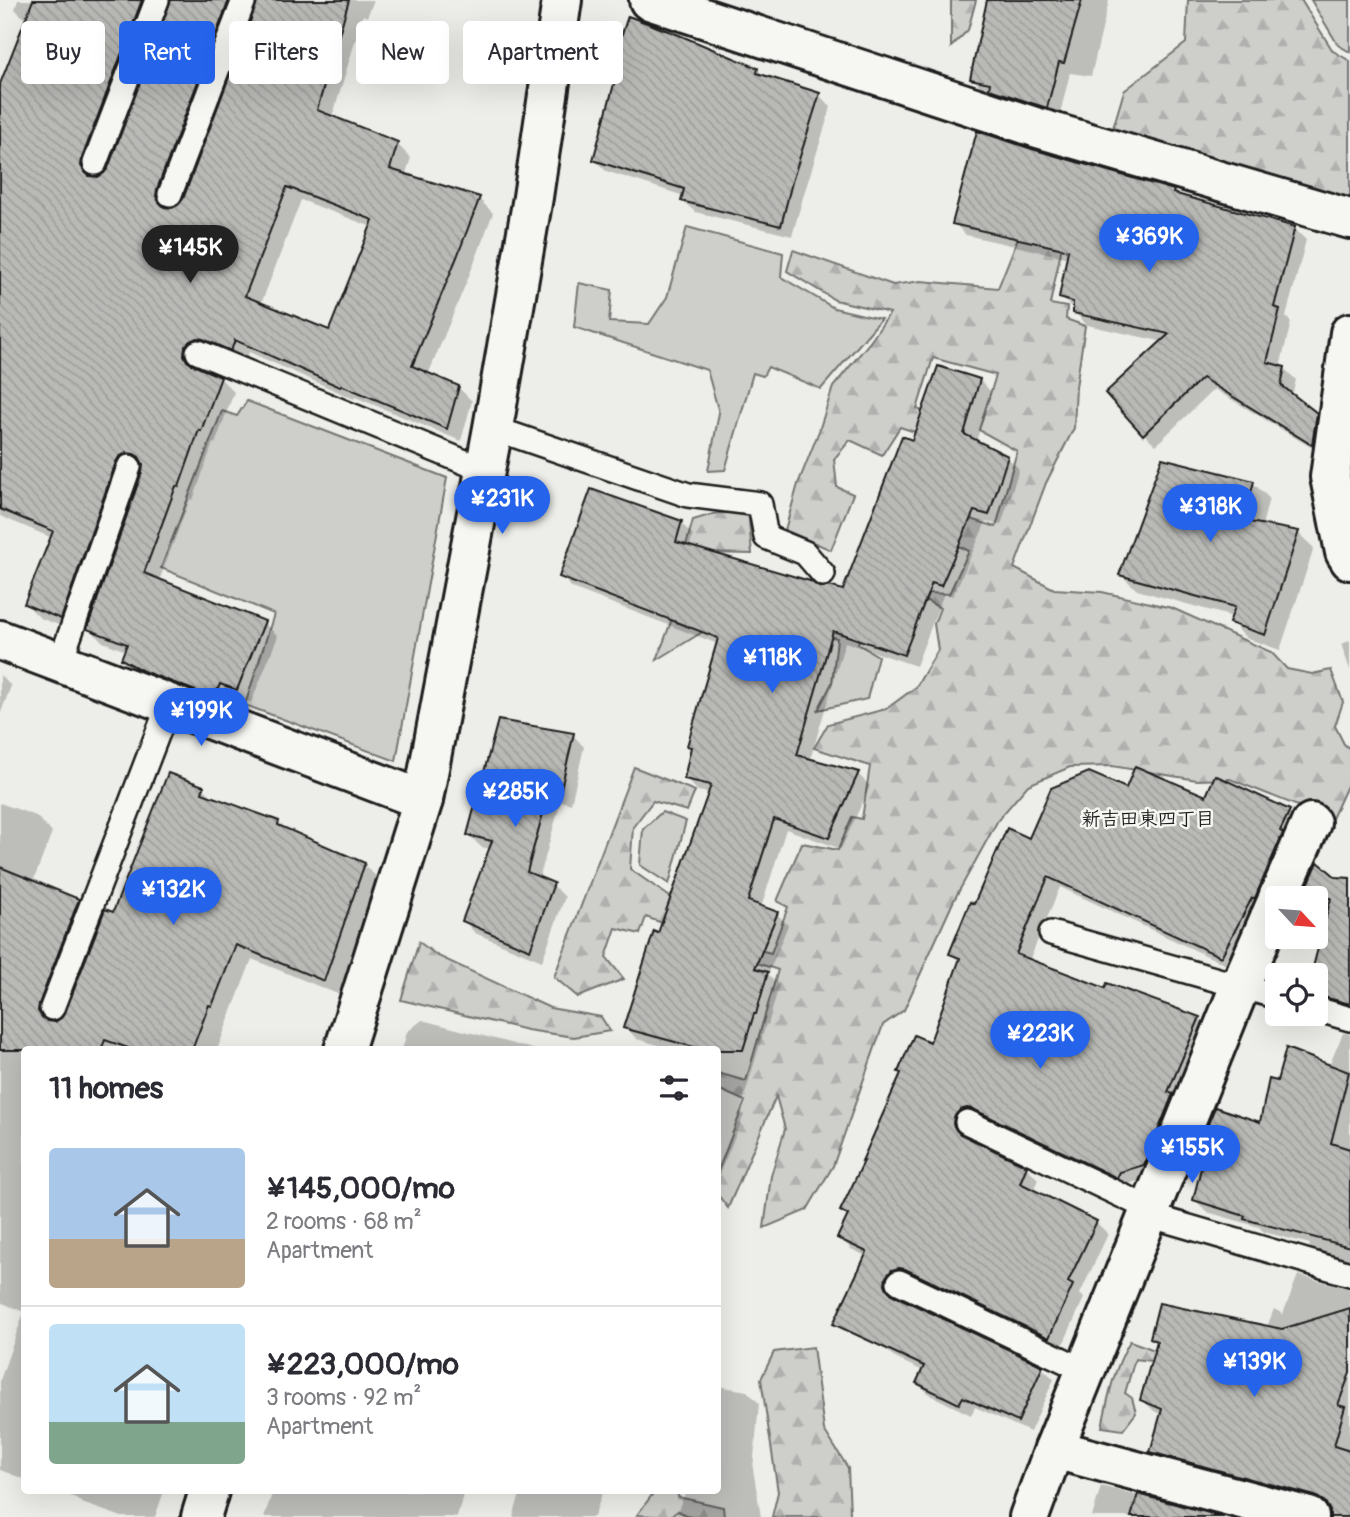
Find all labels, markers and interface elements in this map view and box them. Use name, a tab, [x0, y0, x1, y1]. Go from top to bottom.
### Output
chip: Buy	[21, 21, 105, 84]
chip: Rent	[119, 21, 215, 84]
chip: Filters	[229, 21, 342, 84]
chip: New	[356, 21, 449, 84]
chip: Apartment	[463, 21, 623, 84]
pin: ¥369K	[1100, 215, 1198, 274]
text: ¥369K	[1115, 222, 1183, 251]
pin: ¥145K	[141, 226, 239, 285]
text: ¥145K	[158, 233, 222, 262]
pin: ¥231K	[453, 476, 551, 536]
text: ¥231K	[470, 484, 534, 513]
pin: ¥318K	[1161, 484, 1259, 544]
text: ¥318K	[1178, 492, 1242, 521]
pin: ¥118K	[723, 636, 821, 695]
text: ¥118K	[742, 643, 802, 672]
pin: ¥199K	[152, 688, 250, 748]
text: ¥199K	[170, 696, 232, 725]
pin: ¥285K	[466, 770, 564, 829]
text: ¥285K	[482, 777, 548, 806]
district label: 新吉田東四丁目	[1081, 807, 1215, 831]
pin: ¥132K	[124, 867, 222, 927]
text: ¥132K	[141, 875, 205, 904]
north arrow	[1265, 886, 1328, 948]
map controls	[1265, 886, 1328, 1026]
button: locate	[1265, 963, 1328, 1026]
pin: ¥223K	[991, 1012, 1089, 1071]
text: ¥223K	[1006, 1019, 1074, 1048]
icon: filters	[655, 1069, 693, 1107]
text: 11 homes	[49, 1070, 163, 1107]
pin: ¥155K	[1143, 1126, 1241, 1185]
text: ¥155K	[1160, 1133, 1224, 1162]
text: ¥145,000/mo	[266, 1170, 455, 1207]
icon: home	[105, 1176, 189, 1260]
text: 2 rooms · 68 m²	[266, 1207, 422, 1236]
text: Apartment	[266, 1236, 373, 1265]
pin: ¥139K	[1205, 1340, 1303, 1399]
text: ¥223,000/mo	[266, 1346, 459, 1383]
text: ¥139K	[1222, 1347, 1286, 1376]
icon: home	[105, 1352, 189, 1436]
text: 3 rooms · 92 m²	[266, 1383, 421, 1412]
text: Apartment	[266, 1412, 373, 1441]

